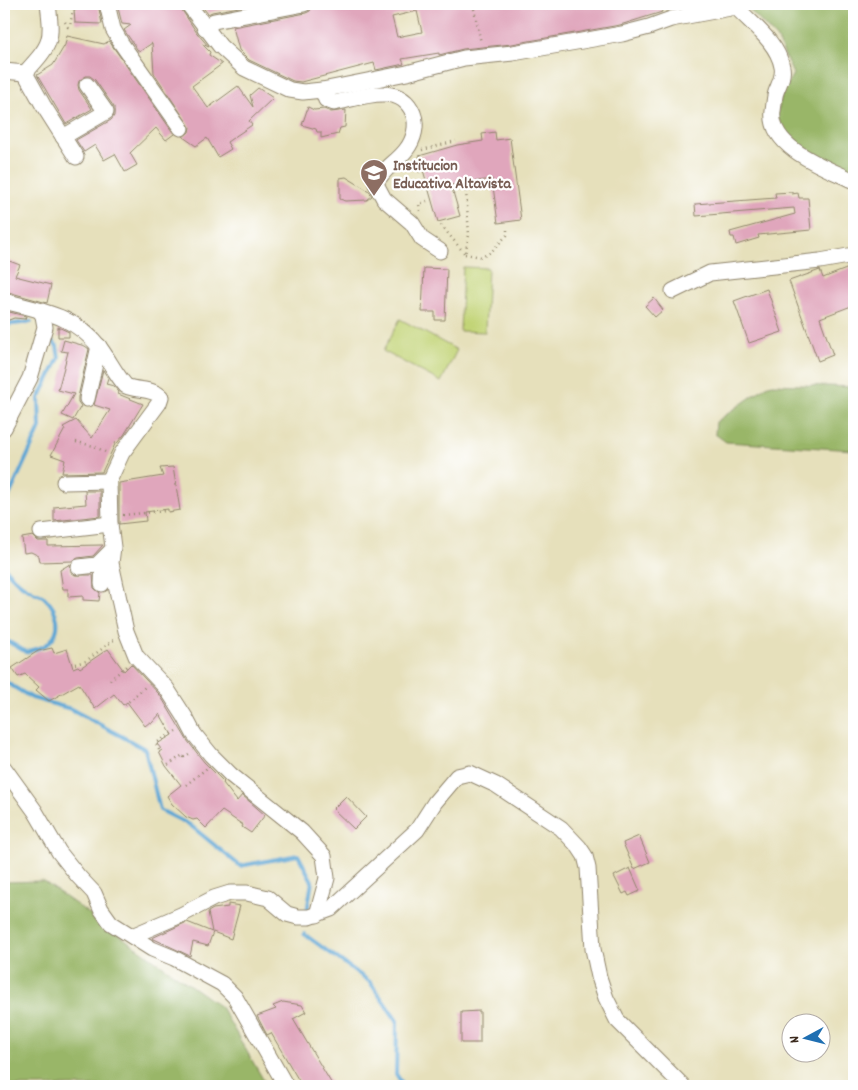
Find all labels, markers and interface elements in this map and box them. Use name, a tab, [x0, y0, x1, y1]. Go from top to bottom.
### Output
place label: Institucion Educativa Altavista	[393, 155, 512, 196]
school or university icon: Institucion Educativa Altavista	[359, 158, 389, 197]
north arrow	[780, 1012, 830, 1062]
text: N	[785, 1035, 805, 1044]

